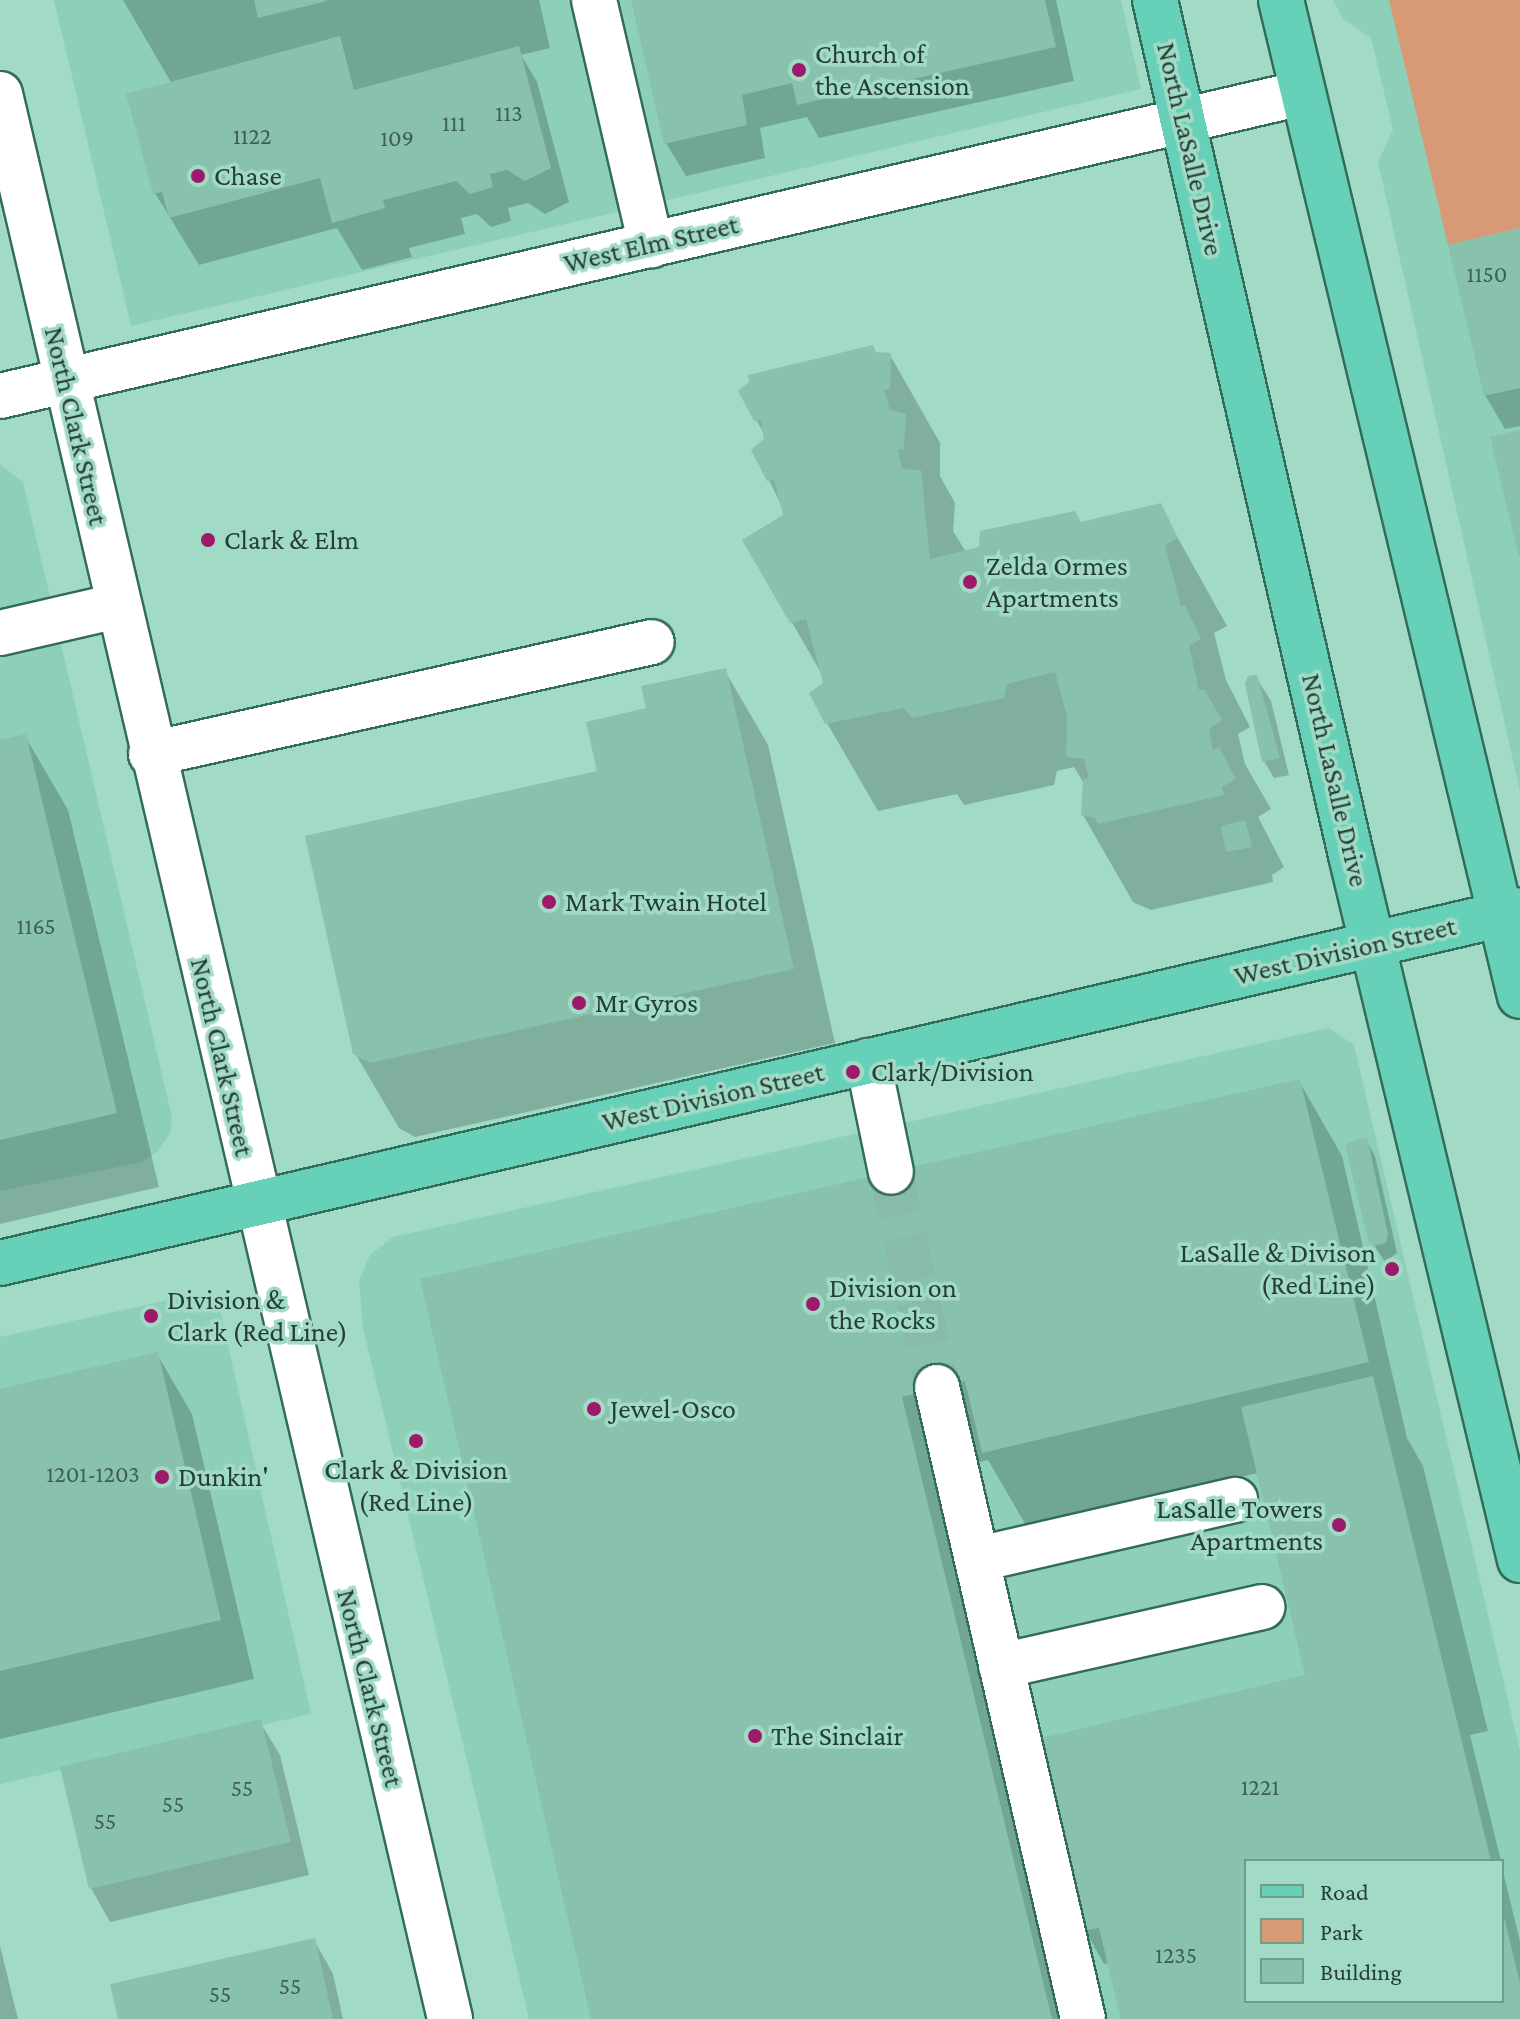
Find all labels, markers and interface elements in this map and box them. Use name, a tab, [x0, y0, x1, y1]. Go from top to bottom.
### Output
place label: Church of the Ascension	[815, 37, 970, 103]
street label: North LaSalle Drive	[1149, 39, 1231, 259]
marker: Church of the Ascension	[790, 61, 808, 79]
house number: 113	[495, 99, 523, 127]
house number: 111	[442, 109, 466, 137]
house number: 1122	[233, 122, 271, 150]
house number: 109	[380, 124, 414, 152]
place label: Chase	[214, 159, 282, 193]
marker: Chase	[189, 167, 207, 185]
street label: West Elm Street	[560, 208, 742, 280]
house number: 1150	[1467, 260, 1507, 288]
street label: North Clark Street	[37, 324, 115, 528]
place label: Clark & Elm	[224, 523, 359, 557]
marker: Clark & Elm	[199, 531, 217, 549]
place label: Zelda Ormes Apartments	[986, 549, 1128, 615]
marker: Zelda Ormes Apartments	[961, 573, 979, 591]
street label: North LaSalle Drive	[1294, 670, 1376, 890]
place label: Mark Twain Hotel	[565, 885, 767, 919]
marker: Mark Twain Hotel	[540, 893, 558, 911]
street label: West Division Street	[1231, 909, 1459, 993]
house number: 1165	[16, 912, 56, 940]
street label: North Clark Street	[183, 955, 261, 1159]
place label: Mr Gyros	[595, 986, 698, 1020]
marker: Mr Gyros	[570, 994, 588, 1012]
street label: West Division Street	[599, 1055, 827, 1139]
place label: Clark/Division	[871, 1055, 1034, 1089]
marker: Clark/Division	[842, 1061, 864, 1083]
place label: LaSalle & Divison (Red Line)	[1180, 1236, 1376, 1302]
marker: LaSalle & Divison (Red Line)	[1383, 1260, 1401, 1278]
place label: Division on the Rocks	[829, 1271, 957, 1337]
place label: Division & Clark (Red Line)	[167, 1283, 348, 1349]
marker: Division on the Rocks	[804, 1295, 822, 1313]
marker: Division & Clark (Red Line)	[142, 1307, 160, 1325]
place label: Jewel-Osco	[610, 1392, 736, 1426]
marker: Jewel-Osco	[585, 1400, 603, 1418]
marker: Clark & Division (Red Line)	[407, 1432, 425, 1450]
place label: Clark & Division (Red Line)	[324, 1453, 508, 1519]
house number: 1201-1203	[46, 1460, 140, 1488]
place label: Dunkin'	[178, 1460, 269, 1494]
marker: Dunkin'	[153, 1468, 171, 1486]
place label: LaSalle Towers Apartments	[1156, 1492, 1323, 1558]
marker: LaSalle Towers Apartments	[1330, 1516, 1348, 1534]
street label: North Clark Street	[329, 1586, 411, 1790]
place label: The Sinclair	[771, 1719, 903, 1753]
marker: The Sinclair	[746, 1727, 764, 1745]
house number: 1221	[1241, 1773, 1279, 1801]
house number: 55	[231, 1774, 253, 1802]
house number: 55	[162, 1790, 184, 1818]
house number: 55	[94, 1807, 116, 1835]
legend	[1244, 1859, 1504, 2003]
text: Road	[1320, 1878, 1369, 1905]
text: Park	[1320, 1918, 1363, 1945]
house number: 1235	[1155, 1941, 1197, 1969]
text: Building	[1320, 1958, 1402, 1985]
house number: 55	[279, 1972, 301, 2000]
house number: 55	[209, 1980, 231, 2008]

